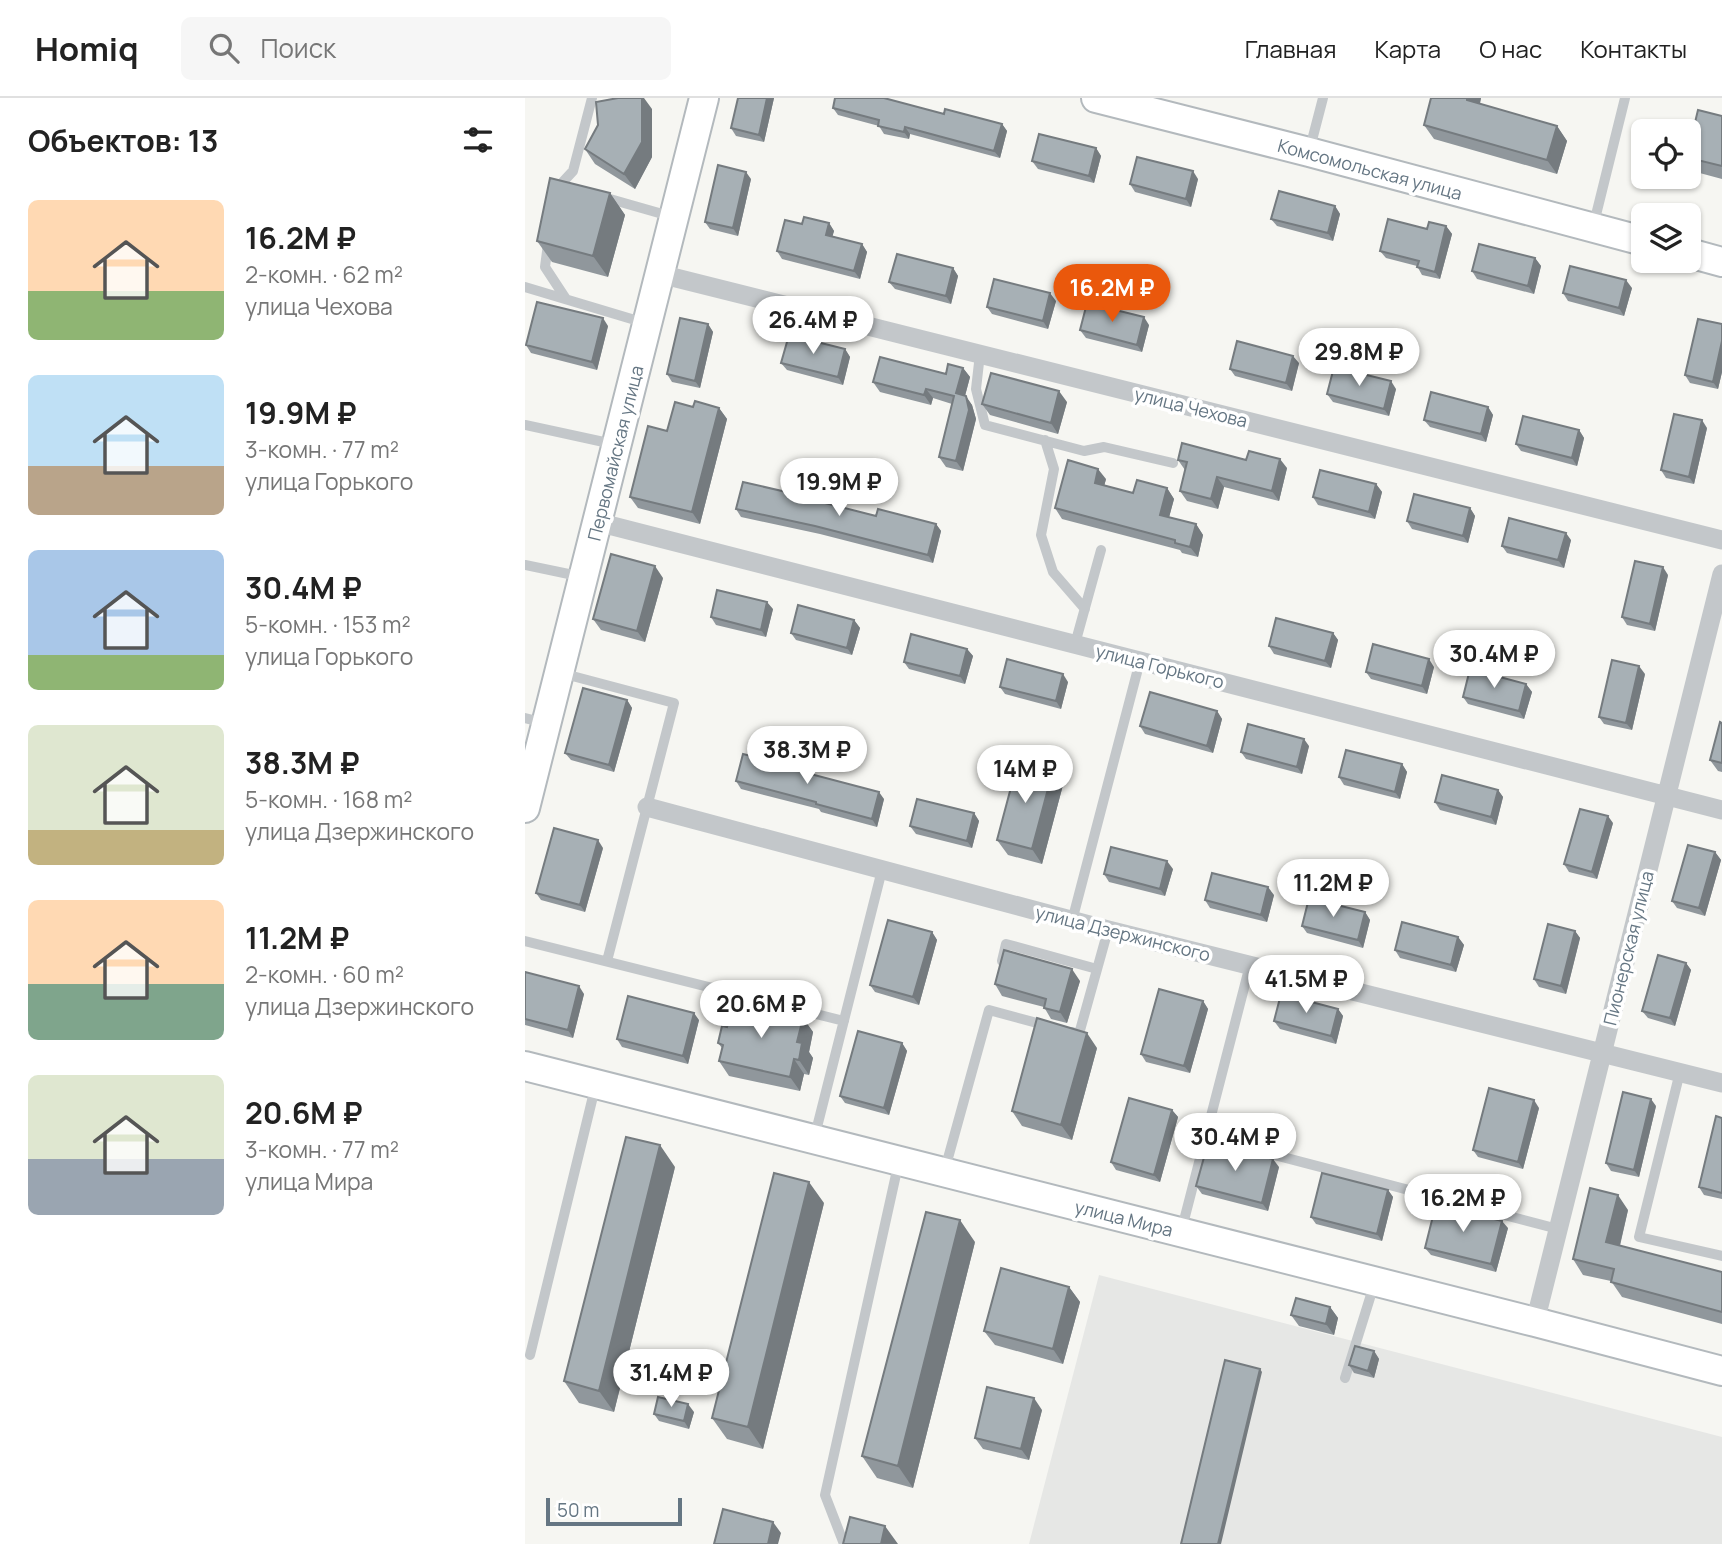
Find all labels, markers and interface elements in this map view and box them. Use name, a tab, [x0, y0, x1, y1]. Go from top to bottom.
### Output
search box	[181, 17, 671, 80]
text: Homiq	[35, 26, 139, 71]
icon: search	[205, 29, 243, 67]
text: Поиск	[261, 30, 336, 66]
text: Главная	[1245, 32, 1336, 65]
text: Карта	[1374, 32, 1441, 65]
text: О нас	[1479, 32, 1542, 65]
text: Контакты	[1580, 32, 1687, 65]
map controls	[1631, 119, 1701, 273]
button: locate	[1631, 119, 1701, 189]
text: Объектов: 13	[28, 120, 218, 161]
icon: filters	[459, 121, 497, 159]
street label: Комсомольская улица	[1275, 133, 1465, 205]
button: layers	[1631, 203, 1701, 273]
text: 16.2M ₽	[245, 217, 356, 258]
icon: home	[84, 228, 168, 312]
text: 2-комн. · 62 m²	[245, 258, 403, 290]
pin: 16.2M ₽	[1047, 264, 1177, 324]
text: 16.2M ₽	[1069, 271, 1155, 303]
text: улица Чехова	[245, 290, 393, 322]
pin: 26.4M ₽	[748, 296, 878, 356]
text: 26.4M ₽	[769, 303, 858, 335]
pin: 29.8M ₽	[1294, 328, 1424, 388]
text: 29.8M ₽	[1315, 335, 1403, 367]
street label: Первомайская улица	[582, 363, 648, 543]
street label: улица Чехова	[1132, 381, 1250, 433]
text: 19.9M ₽	[245, 392, 357, 433]
icon: home	[84, 403, 168, 487]
text: 3-комн. · 77 m²	[245, 433, 399, 465]
pin: 19.9M ₽	[774, 458, 904, 518]
text: улица Горького	[245, 465, 413, 497]
text: 19.9M ₽	[796, 465, 882, 497]
text: 30.4M ₽	[245, 567, 362, 608]
icon: home	[84, 578, 168, 662]
text: 5-комн. · 153 m²	[245, 608, 411, 640]
pin: 30.4M ₽	[1429, 630, 1559, 690]
text: 30.4M ₽	[1449, 637, 1539, 669]
street label: улица Горького	[1093, 638, 1227, 694]
text: улица Горького	[245, 640, 413, 672]
pin: 38.3M ₽	[742, 726, 872, 786]
text: 38.3M ₽	[763, 733, 851, 765]
text: 38.3M ₽	[245, 742, 360, 783]
pin: 14M ₽	[976, 746, 1074, 805]
text: 14M ₽	[993, 752, 1057, 784]
icon: home	[84, 753, 168, 837]
text: 5-комн. · 168 m²	[245, 783, 412, 815]
text: улица Дзержинского	[245, 815, 474, 847]
pin: 11.2M ₽	[1268, 860, 1398, 919]
text: 11.2M ₽	[1293, 866, 1373, 898]
street label: Пионерская улица	[1597, 868, 1659, 1028]
street label: улица Дзержинского	[1033, 900, 1213, 966]
text: 11.2M ₽	[245, 917, 349, 958]
icon: home	[84, 928, 168, 1012]
pin: 41.5M ₽	[1241, 956, 1371, 1015]
text: 2-комн. · 60 m²	[245, 958, 404, 990]
text: 41.5M ₽	[1264, 962, 1348, 994]
pin: 20.6M ₽	[696, 981, 826, 1040]
text: 20.6M ₽	[716, 987, 806, 1019]
text: улица Дзержинского	[245, 990, 474, 1022]
text: 20.6M ₽	[245, 1092, 363, 1133]
icon: home	[84, 1103, 168, 1187]
pin: 30.4M ₽	[1170, 1114, 1300, 1173]
text: 30.4M ₽	[1190, 1120, 1280, 1152]
text: 3-комн. · 77 m²	[245, 1133, 399, 1165]
text: улица Мира	[245, 1165, 373, 1197]
pin: 16.2M ₽	[1398, 1174, 1528, 1234]
text: 16.2M ₽	[1420, 1181, 1506, 1213]
street label: улица Мира	[1072, 1194, 1176, 1242]
pin: 31.4M ₽	[606, 1350, 736, 1409]
text: 31.4M ₽	[629, 1356, 713, 1388]
scale bar	[546, 1495, 683, 1527]
text: 50 m	[557, 1497, 599, 1523]

